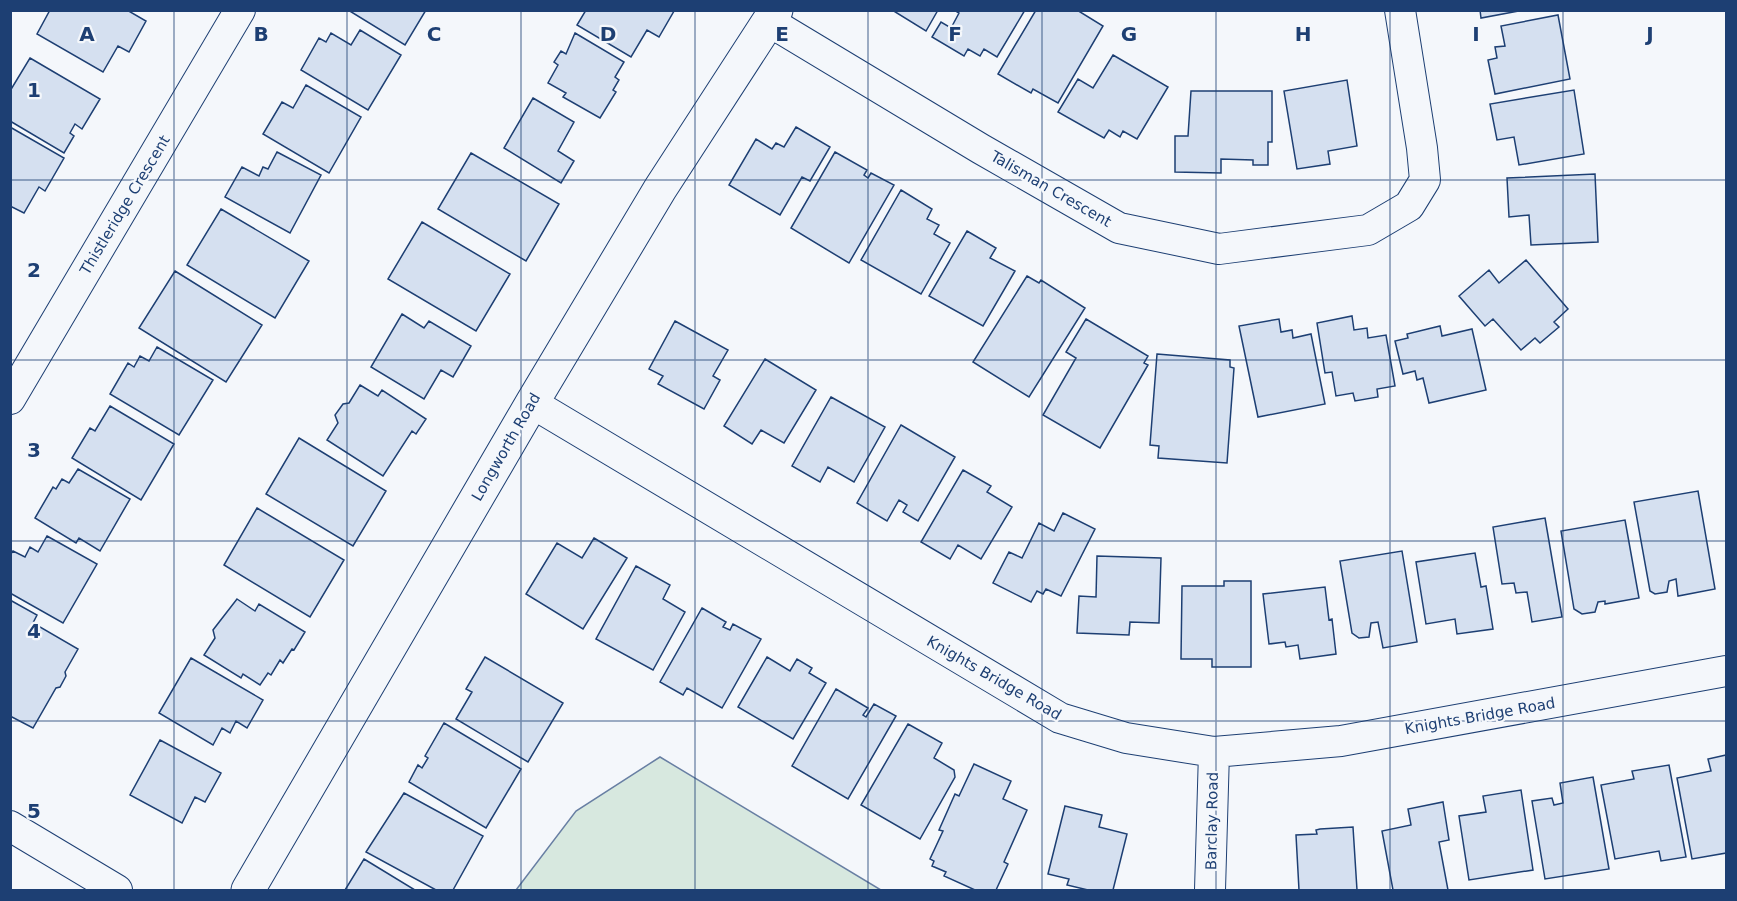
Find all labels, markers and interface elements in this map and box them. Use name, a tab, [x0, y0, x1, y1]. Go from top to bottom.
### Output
text: A	[79, 22, 95, 46]
text: B	[253, 22, 269, 46]
text: C	[427, 22, 441, 46]
text: D	[600, 22, 616, 46]
text: E	[775, 22, 789, 46]
text: F	[948, 22, 962, 46]
text: G	[1121, 22, 1137, 46]
text: H	[1295, 22, 1311, 46]
text: I	[1472, 22, 1480, 46]
text: J	[1644, 22, 1654, 46]
text: 1	[27, 78, 41, 102]
street label: Thistleridge Crescent	[76, 132, 174, 279]
street label: Talisman Crescent	[987, 147, 1115, 231]
text: 2	[27, 258, 41, 282]
street label: Longworth Road	[468, 390, 544, 504]
text: 3	[27, 438, 41, 462]
text: 4	[27, 619, 41, 643]
street label: Knights Bridge Road	[924, 632, 1064, 724]
street label: Knights Bridge Road	[1403, 694, 1557, 738]
street label: Barclay Road	[1202, 772, 1222, 870]
text: 5	[27, 799, 41, 823]

